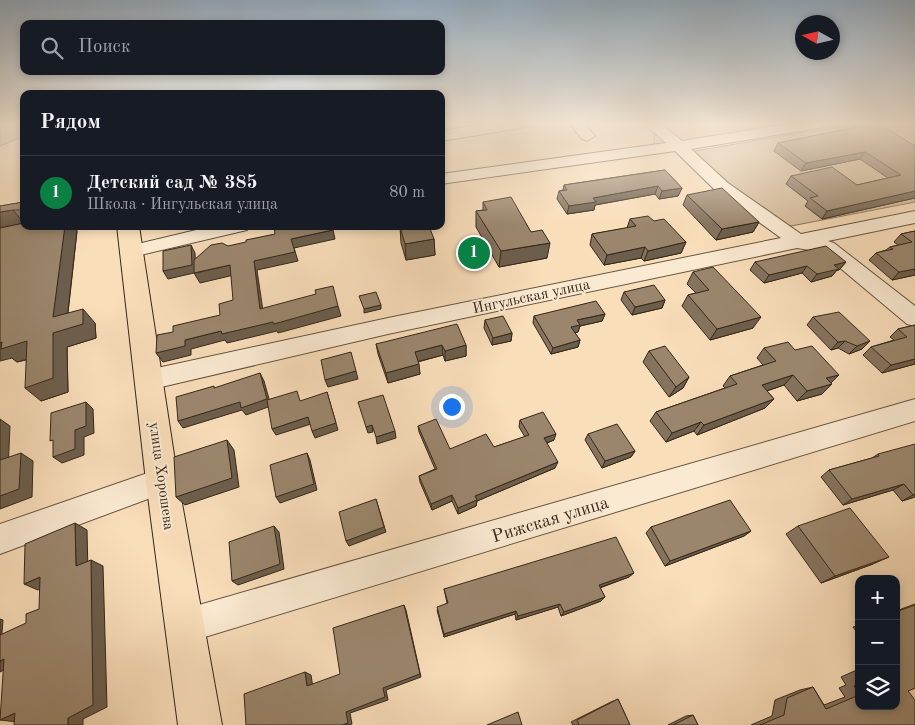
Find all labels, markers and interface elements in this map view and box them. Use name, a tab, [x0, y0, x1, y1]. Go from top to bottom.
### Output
north arrow	[795, 15, 840, 60]
search box	[20, 20, 445, 75]
icon: search	[38, 34, 66, 62]
text: Поиск	[78, 38, 130, 57]
text: Рядом	[40, 112, 101, 133]
text: Детский сад № 385	[87, 174, 258, 193]
text: 1	[51, 185, 61, 201]
text: 80 m	[389, 185, 425, 201]
text: Школа · Ингульская улица	[87, 197, 278, 213]
pin: 1	[458, 234, 490, 272]
street label: Ингульская улица	[471, 278, 592, 317]
your location	[439, 394, 465, 420]
street label: улица Хорошева	[146, 421, 176, 532]
street label: Рижская улица	[490, 494, 611, 546]
map controls	[855, 575, 900, 710]
button: +	[855, 575, 900, 620]
button: −	[855, 620, 900, 665]
button: layers	[855, 665, 900, 710]

